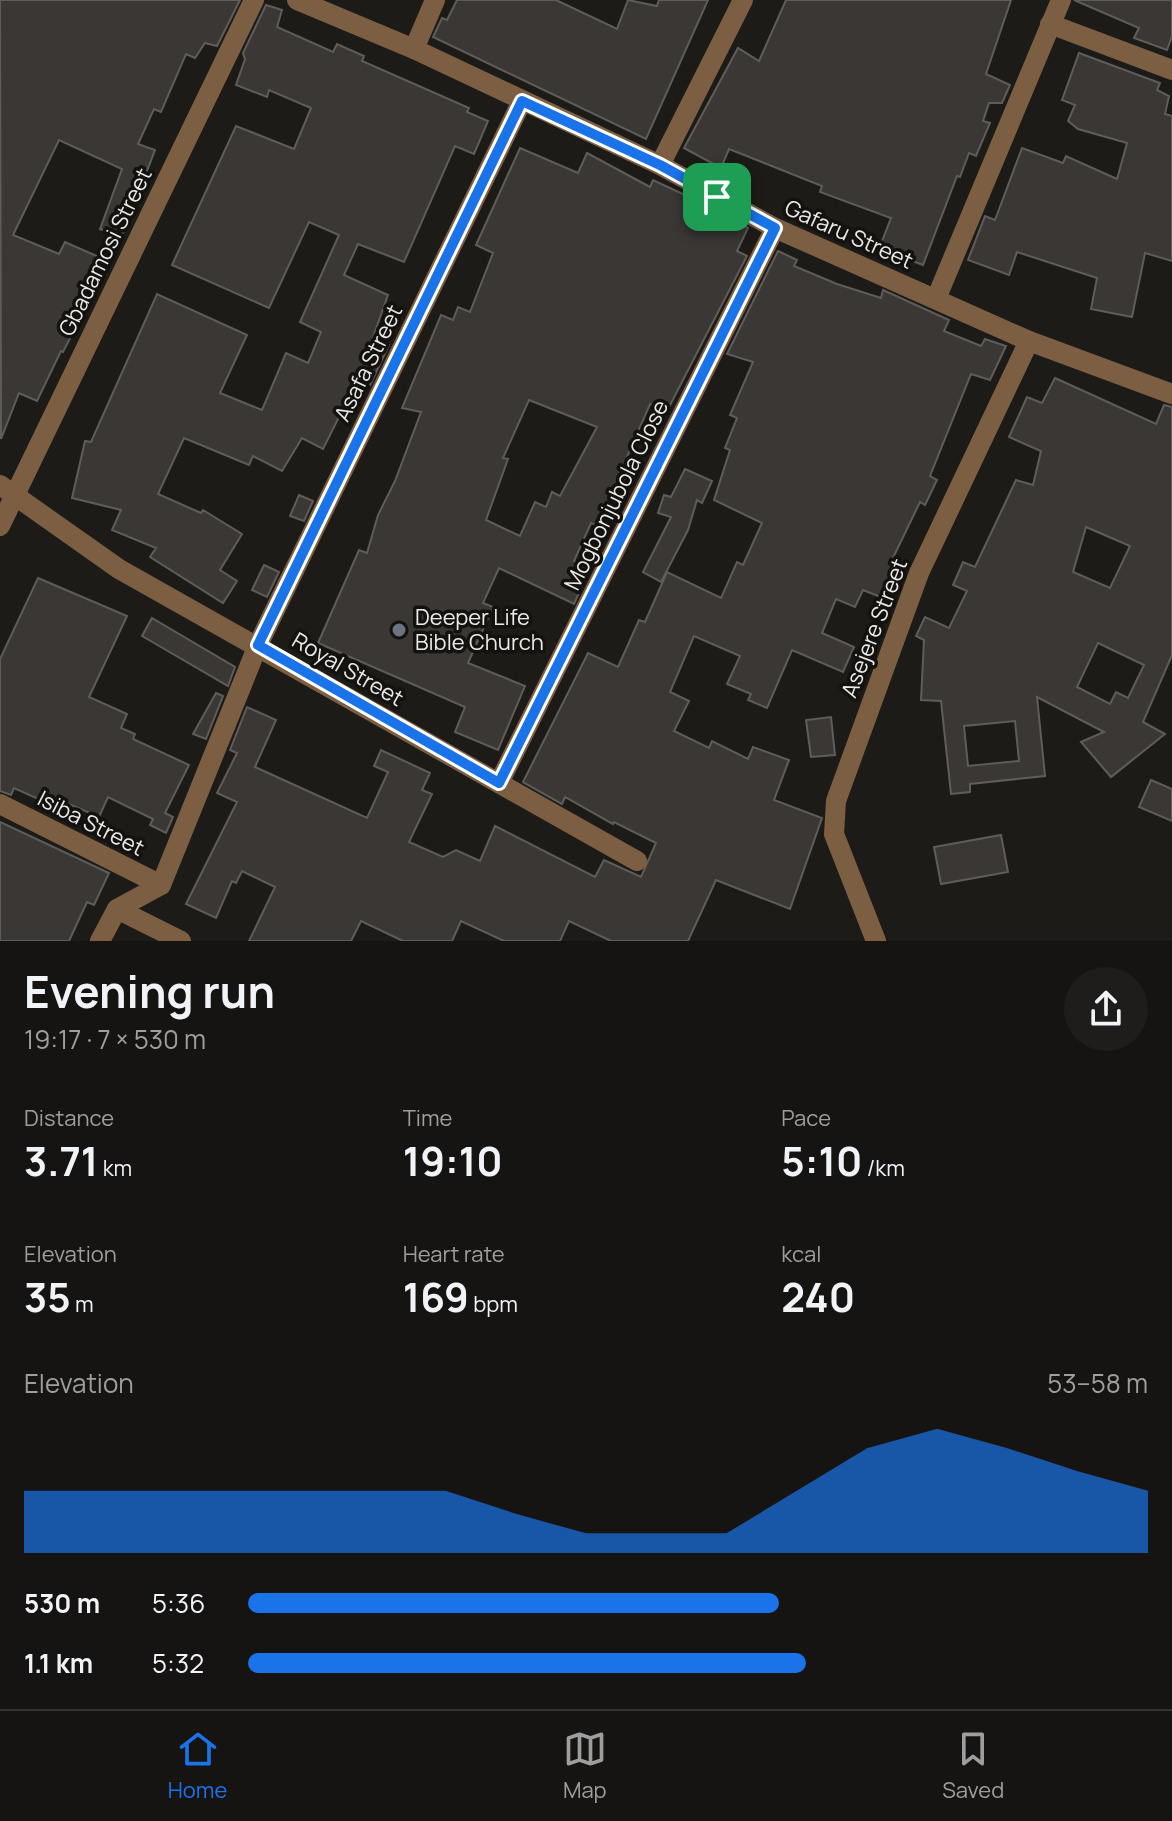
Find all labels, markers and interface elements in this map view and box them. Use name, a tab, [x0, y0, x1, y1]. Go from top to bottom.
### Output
street label: Gbadamosi Street	[51, 163, 159, 341]
pin	[683, 163, 751, 231]
icon: arrive	[695, 175, 739, 219]
street label: Gafaru Street	[780, 192, 918, 276]
street label: Asafa Street	[327, 299, 409, 426]
street label: Mogbonjubola Close	[557, 395, 675, 595]
street label: Asejere Street	[834, 554, 914, 702]
place label: Deeper Life Bible Church	[415, 602, 544, 657]
marker: Deeper Life Bible Church	[390, 621, 408, 639]
street label: Royal Street	[287, 625, 409, 713]
street label: Isiba Street	[32, 783, 150, 863]
text: Evening run	[24, 961, 275, 1021]
button: share	[1064, 967, 1148, 1051]
text: 19:17 · 7 × 530 m	[24, 1021, 206, 1057]
text: Distance	[24, 1103, 114, 1133]
text: Time	[403, 1103, 452, 1133]
text: Pace	[781, 1103, 831, 1133]
text: 3.71	[24, 1133, 98, 1188]
text: 19:10	[403, 1133, 503, 1188]
text: 5:10	[781, 1133, 862, 1188]
text: km	[98, 1153, 132, 1183]
text: /km	[862, 1153, 905, 1183]
text: Elevation	[24, 1239, 117, 1269]
text: Heart rate	[403, 1239, 505, 1269]
text: kcal	[781, 1239, 821, 1269]
text: 35	[24, 1269, 71, 1324]
text: 169	[403, 1269, 469, 1324]
text: 240	[781, 1269, 855, 1324]
text: m	[71, 1289, 94, 1319]
text: bpm	[469, 1289, 518, 1319]
text: Elevation	[24, 1365, 134, 1401]
text: 53–58 m	[1047, 1365, 1148, 1401]
text: 530 m	[24, 1585, 100, 1621]
text: 5:36	[152, 1585, 205, 1621]
text: 1.1 km	[24, 1645, 93, 1681]
text: 5:32	[152, 1645, 204, 1681]
tab: Home	[168, 1727, 227, 1805]
tab: Map	[563, 1727, 607, 1805]
tab: Saved	[942, 1727, 1004, 1805]

